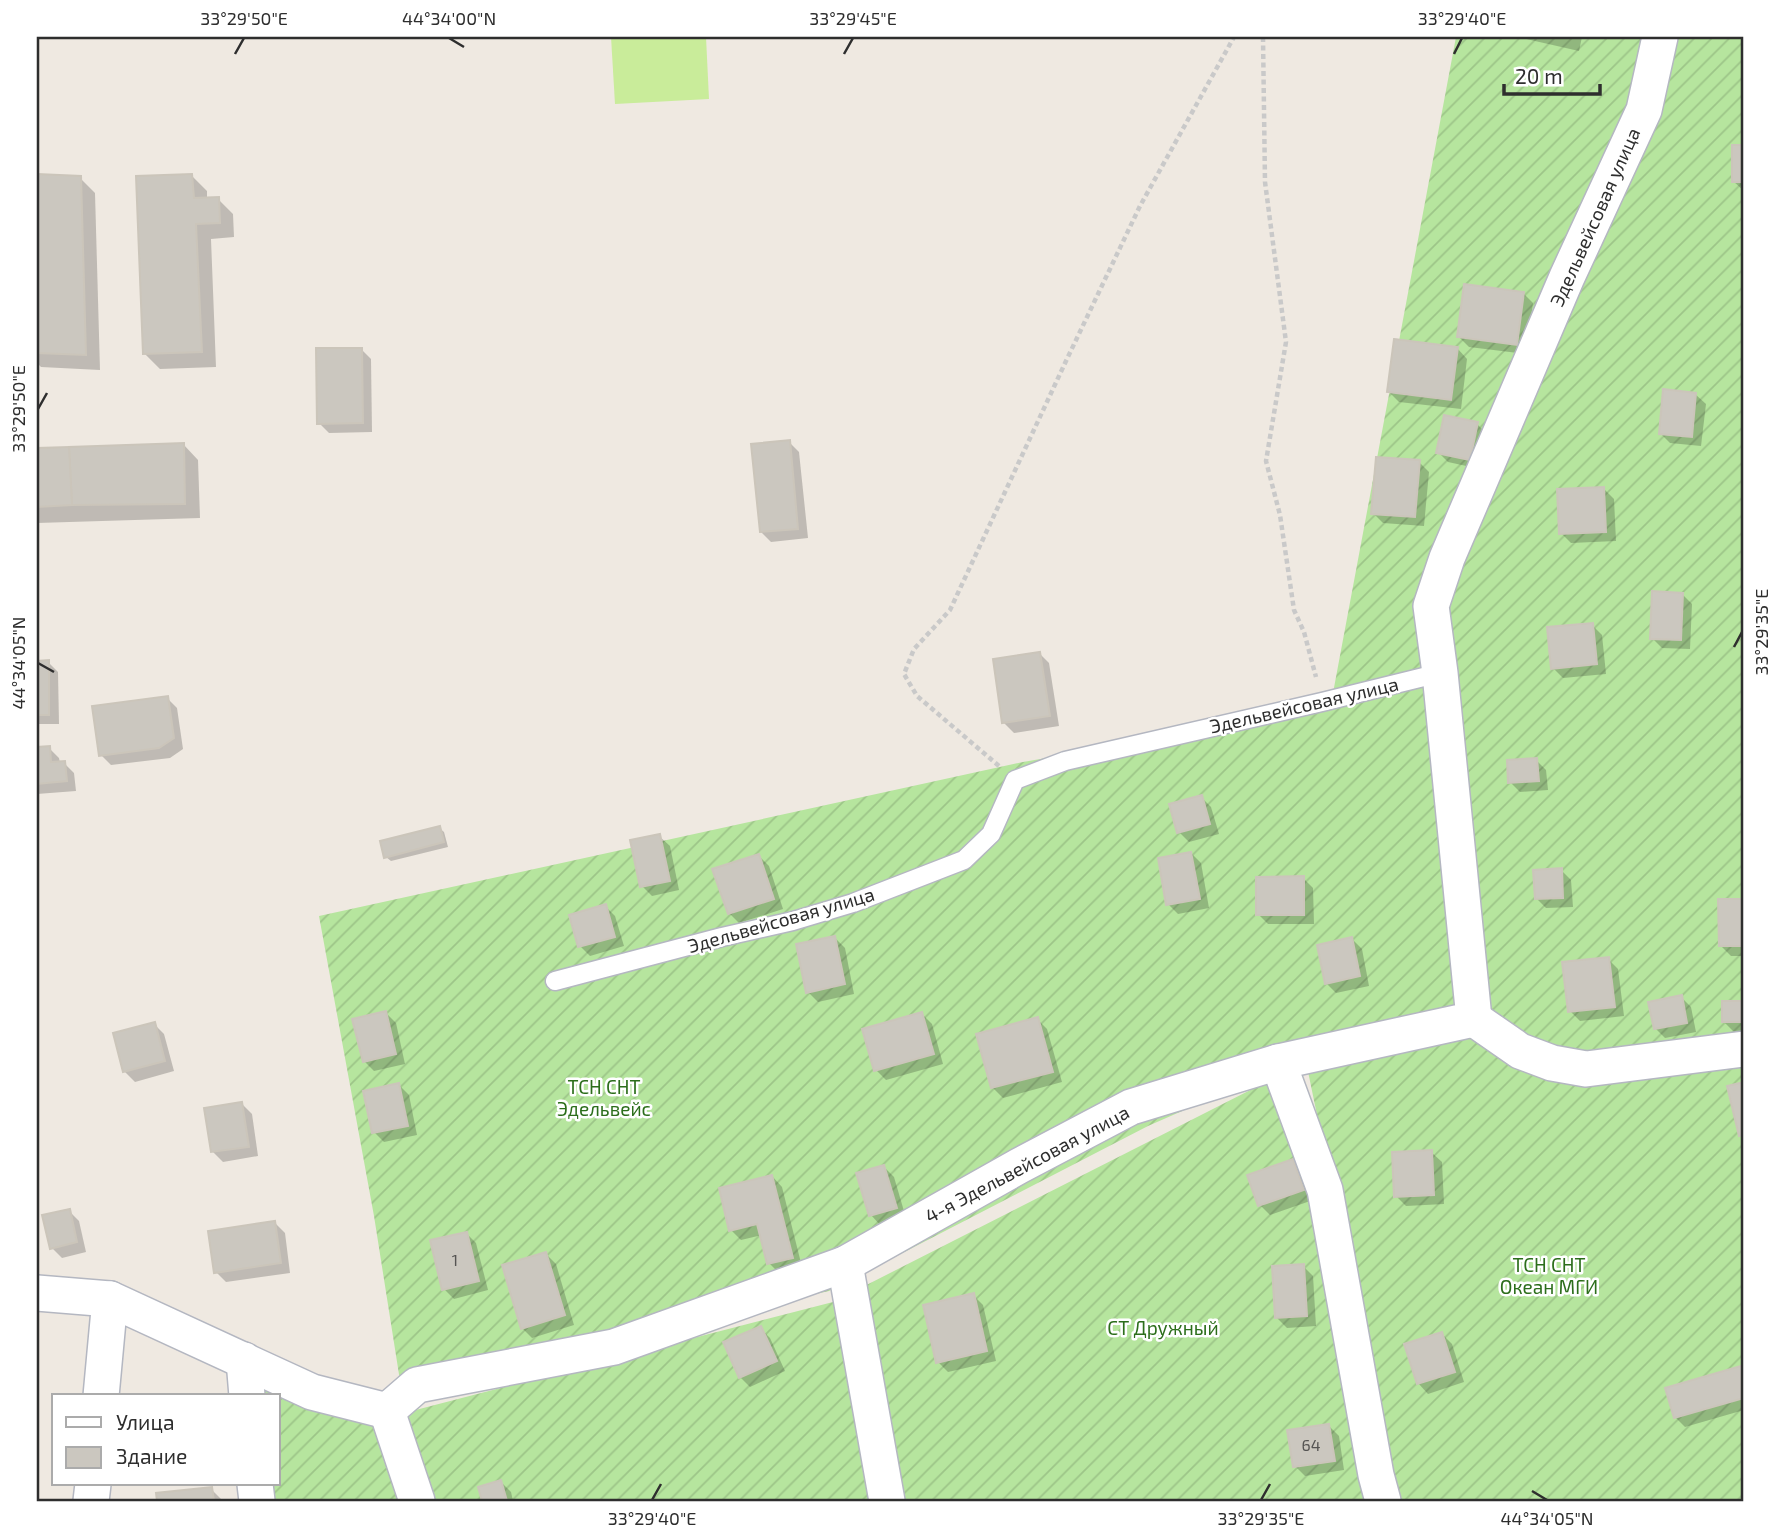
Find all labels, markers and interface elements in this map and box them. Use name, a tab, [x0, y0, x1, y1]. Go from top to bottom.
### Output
text: 33°29'50"E	[200, 7, 288, 29]
text: 44°34'00"N	[402, 7, 496, 29]
text: 33°29'45"E	[809, 7, 897, 29]
text: 33°29'40"E	[1418, 7, 1506, 29]
scale bar	[1504, 52, 1601, 96]
text: 20 m	[1515, 63, 1563, 88]
street label: Эдельвейсовая улица	[1545, 124, 1645, 310]
text: 33°29'50"E	[7, 365, 29, 453]
text: 33°29'35"E	[1750, 589, 1772, 675]
text: 44°34'05"N	[7, 617, 29, 710]
street label: Эдельвейсовая улица	[1207, 672, 1401, 738]
street label: Эдельвейсовая улица	[685, 882, 877, 958]
park label: ТСН СНТ Эдельвейс	[557, 1075, 651, 1120]
street label: 4-я Эдельвейсовая улица	[921, 1100, 1133, 1228]
house number: 1	[452, 1250, 458, 1269]
park label: ТСН СНТ Океан МГИ	[1500, 1253, 1598, 1298]
park label: СТ Дружный	[1107, 1316, 1219, 1340]
legend	[52, 1394, 280, 1486]
text: Улица	[116, 1409, 175, 1434]
house number: 64	[1302, 1435, 1321, 1454]
text: Здание	[116, 1443, 187, 1468]
text: 33°29'40"E	[608, 1507, 696, 1529]
text: 33°29'35"E	[1218, 1507, 1304, 1529]
text: 44°34'05"N	[1501, 1507, 1594, 1529]

